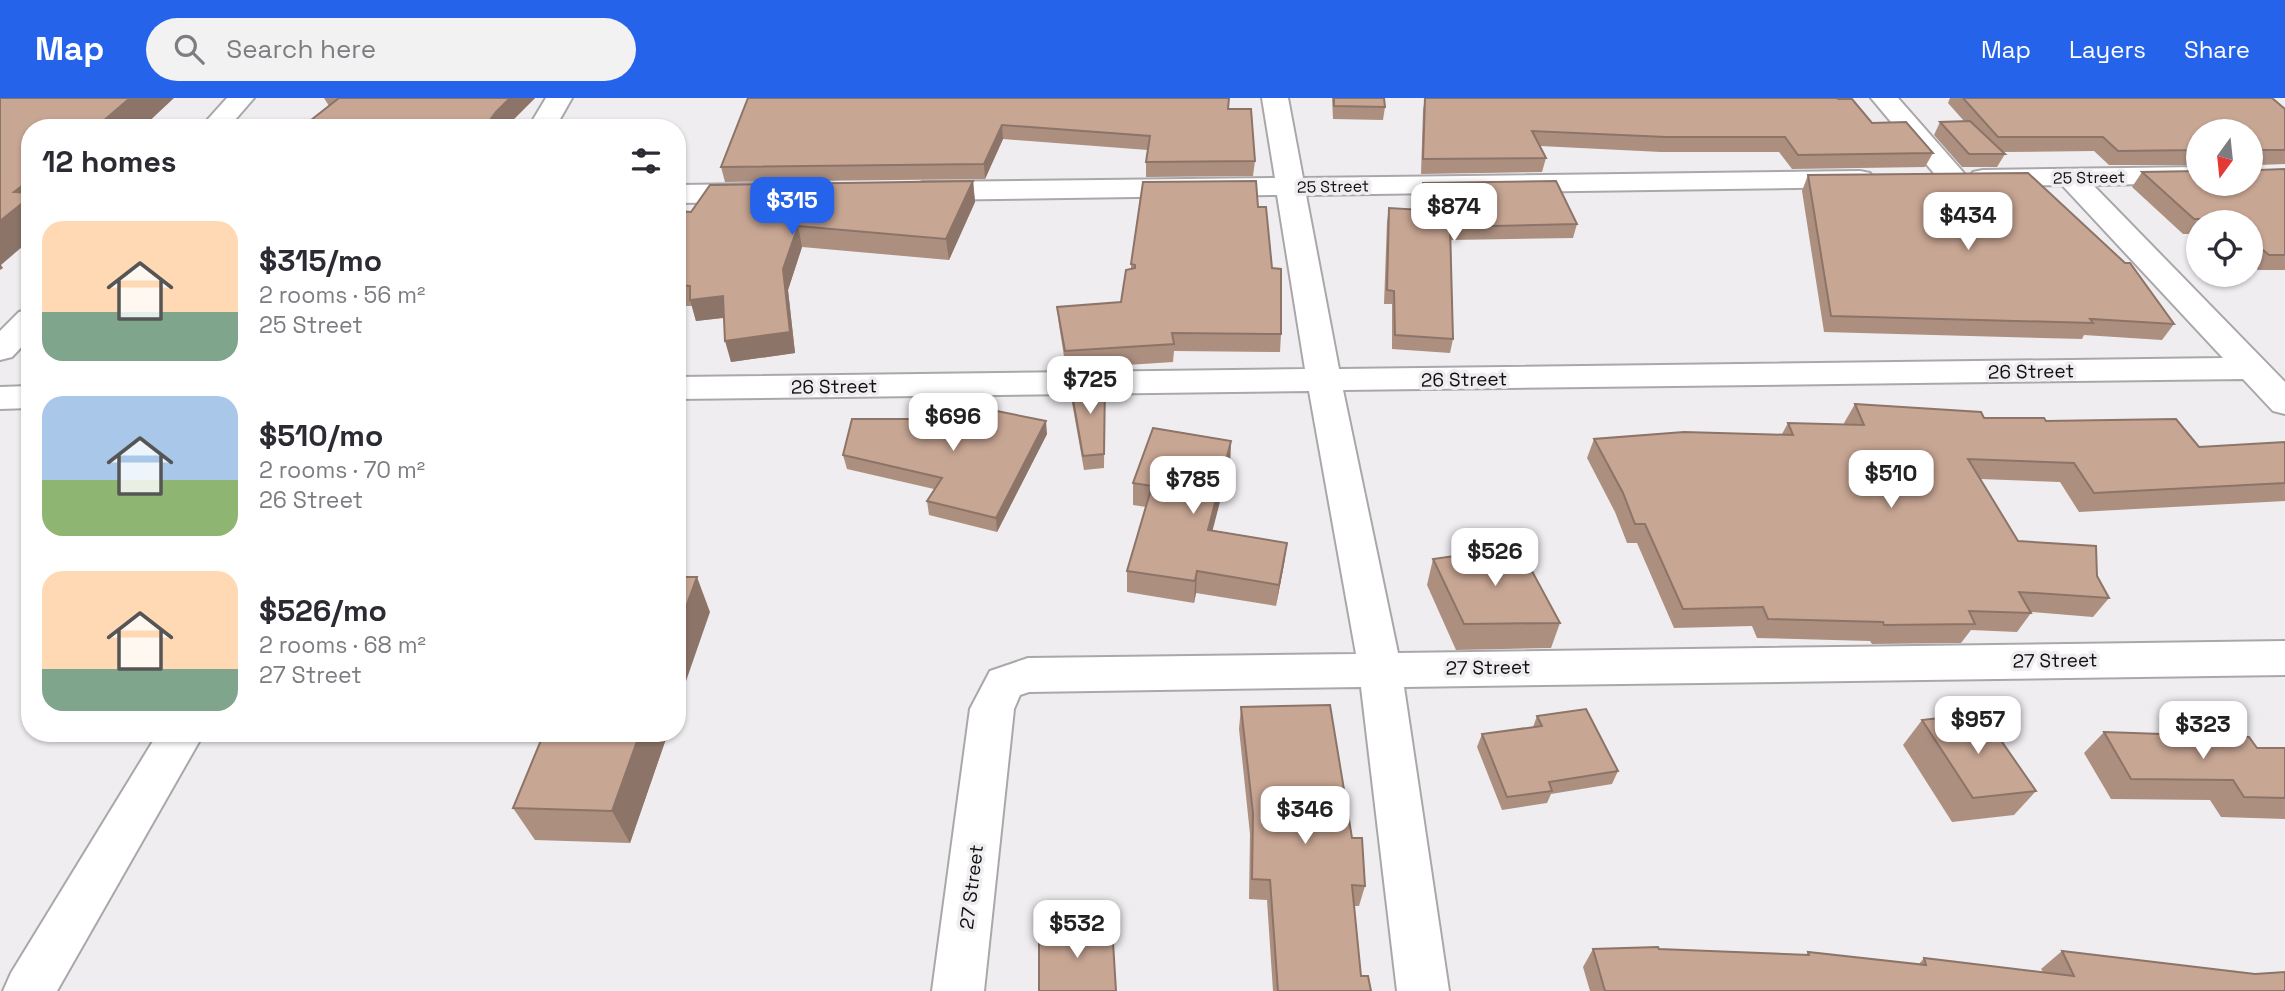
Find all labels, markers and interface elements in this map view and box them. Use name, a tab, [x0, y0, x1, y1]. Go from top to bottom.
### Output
search box	[146, 18, 636, 81]
text: Map	[35, 28, 104, 70]
icon: search	[170, 30, 208, 68]
text: Search here	[226, 32, 376, 66]
text: Map	[1981, 34, 2031, 65]
text: Layers	[2069, 34, 2146, 65]
text: Share	[2184, 34, 2250, 65]
north arrow	[2186, 119, 2263, 196]
map controls	[2186, 119, 2263, 287]
text: 12 homes	[42, 142, 177, 181]
icon: filters	[627, 142, 665, 180]
street label: 25 Street	[2053, 166, 2125, 189]
street label: 25 Street	[1297, 175, 1369, 198]
pin: $315	[751, 178, 833, 237]
pin: $874	[1413, 184, 1495, 243]
text: $315	[766, 185, 818, 215]
text: $874	[1427, 191, 1481, 221]
pin: $434	[1927, 192, 2009, 252]
text: $434	[1939, 200, 1997, 230]
button: locate	[2186, 210, 2263, 287]
text: $315/mo	[259, 241, 382, 280]
icon: home	[98, 249, 182, 333]
text: 2 rooms · 56 m²	[259, 280, 425, 310]
text: 25 Street	[259, 310, 363, 340]
pin: $725	[1049, 356, 1131, 416]
street label: 26 Street	[1988, 358, 2074, 385]
text: $725	[1063, 364, 1117, 394]
street label: 26 Street	[1421, 366, 1507, 393]
street label: 26 Street	[791, 373, 877, 400]
pin: $696	[912, 394, 994, 453]
text: $696	[925, 401, 981, 431]
text: $510/mo	[259, 416, 383, 455]
icon: home	[98, 424, 182, 508]
pin: $510	[1850, 450, 1932, 510]
text: 2 rooms · 70 m²	[259, 455, 425, 485]
pin: $785	[1152, 456, 1234, 516]
text: $510	[1865, 458, 1917, 488]
text: $785	[1166, 464, 1220, 494]
text: 26 Street	[259, 485, 363, 515]
pin: $526	[1454, 528, 1536, 588]
text: $526	[1467, 536, 1523, 566]
text: $526/mo	[259, 591, 387, 630]
icon: home	[98, 599, 182, 683]
text: 2 rooms · 68 m²	[259, 630, 426, 660]
street label: 27 Street	[2012, 647, 2098, 674]
street label: 27 Street	[1445, 654, 1531, 681]
text: 27 Street	[259, 660, 362, 690]
pin: $957	[1937, 696, 2019, 756]
pin: $323	[2162, 702, 2244, 761]
text: $957	[1951, 704, 2005, 734]
text: $323	[2175, 709, 2231, 739]
pin: $346	[1264, 786, 1346, 846]
text: $346	[1277, 794, 1333, 824]
street label: 27 Street	[954, 843, 989, 931]
pin: $532	[1036, 900, 1118, 960]
text: $532	[1049, 908, 1105, 938]

